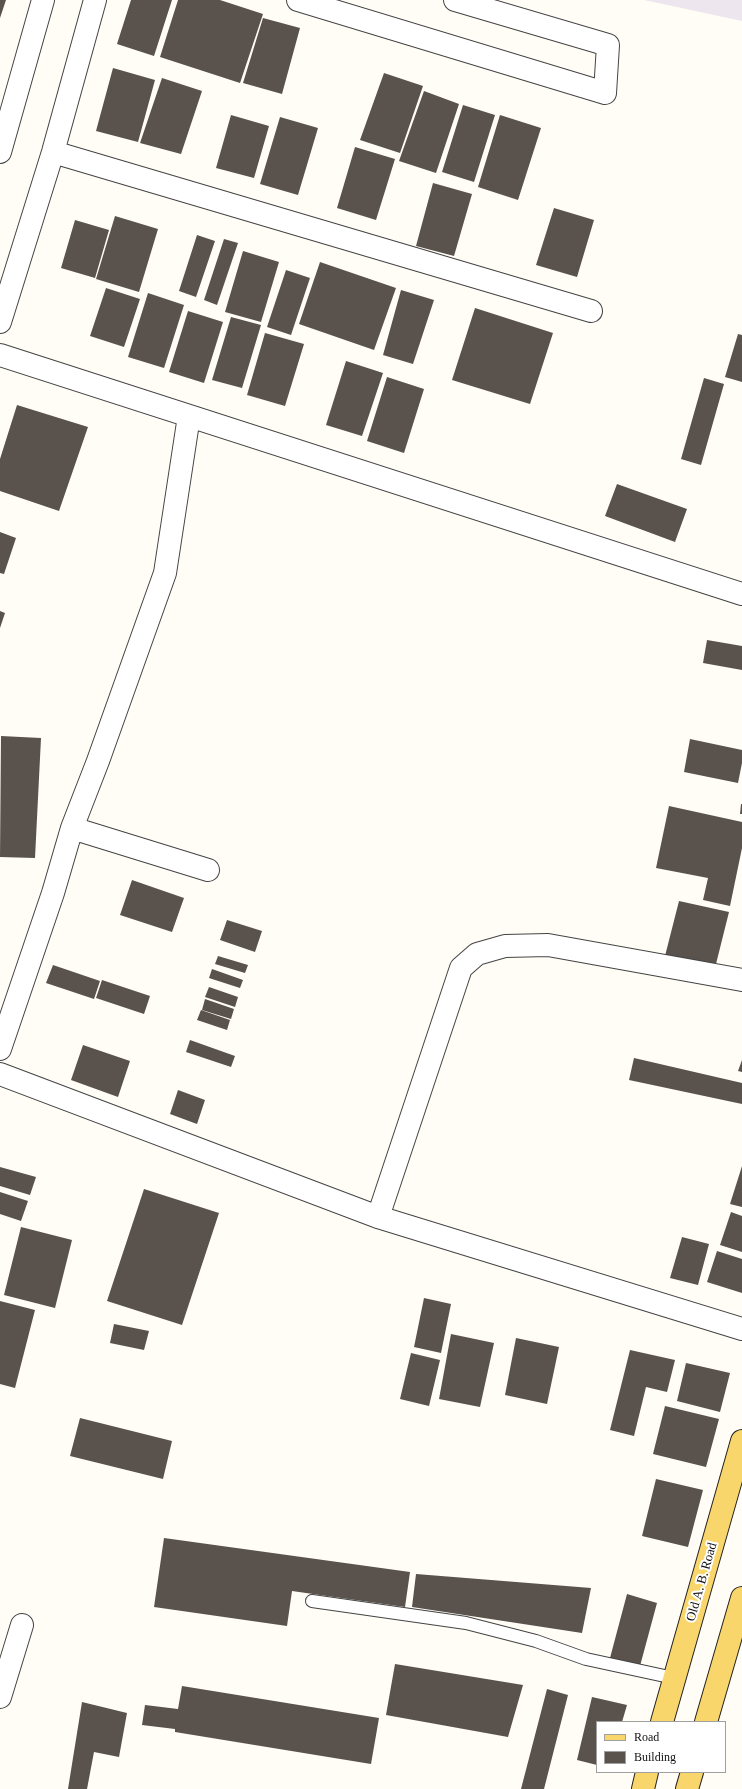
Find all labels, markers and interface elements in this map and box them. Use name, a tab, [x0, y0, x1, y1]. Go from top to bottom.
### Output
street label: Old A. B. Road	[683, 1541, 721, 1623]
legend	[596, 1721, 726, 1773]
text: Road	[634, 1730, 659, 1744]
text: Building	[634, 1750, 676, 1764]

